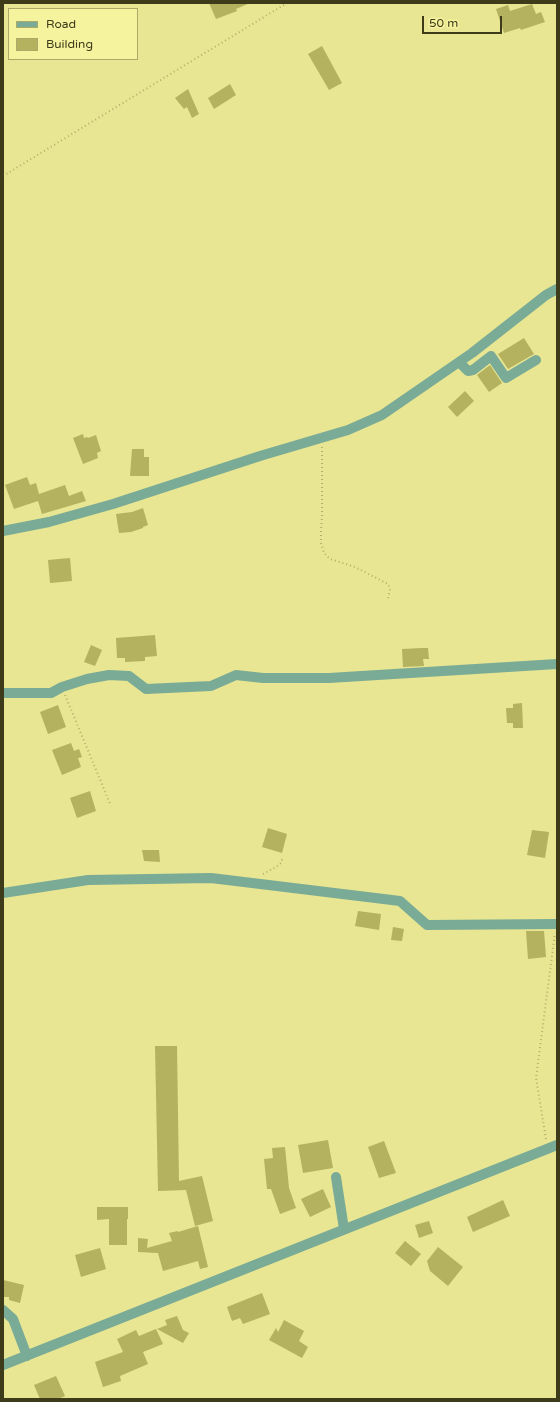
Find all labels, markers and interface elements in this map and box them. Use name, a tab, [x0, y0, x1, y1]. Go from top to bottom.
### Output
legend	[8, 8, 138, 60]
scale bar	[424, 8, 504, 34]
text: 50 m	[429, 16, 458, 30]
text: Road	[46, 17, 76, 31]
text: Building	[46, 37, 93, 51]

